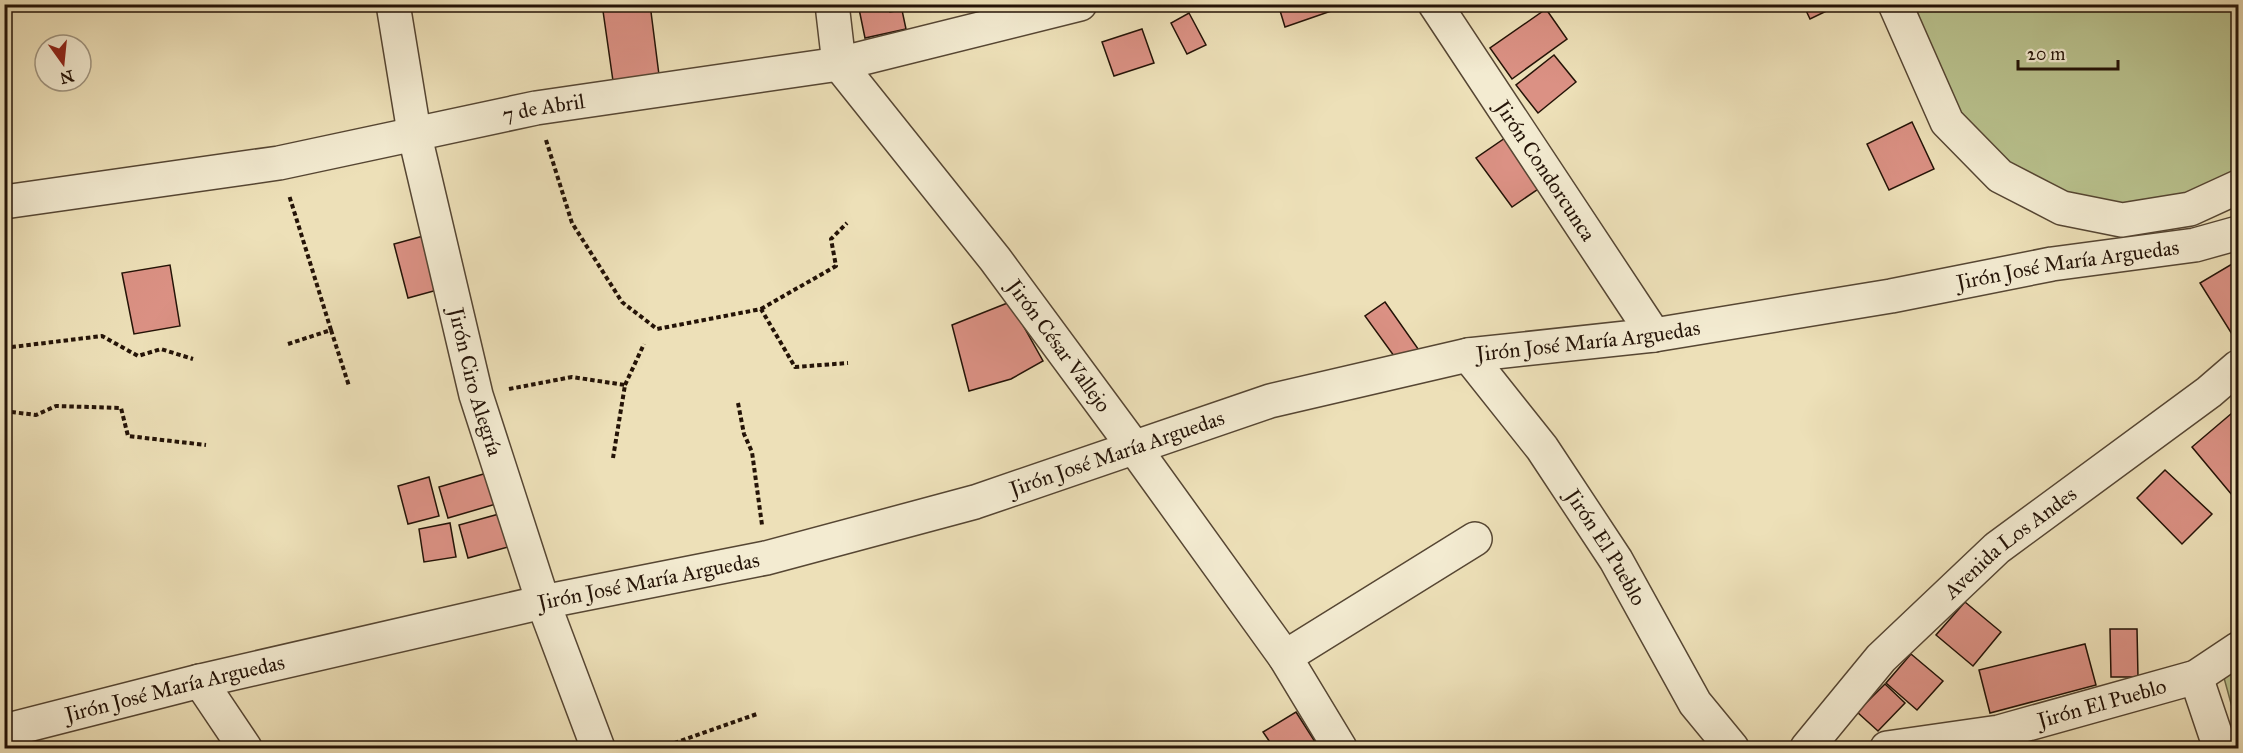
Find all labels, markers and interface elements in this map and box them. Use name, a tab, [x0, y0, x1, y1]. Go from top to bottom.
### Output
north arrow	[33, 33, 93, 93]
scale bar	[2018, 33, 2118, 71]
text: 20 m	[2027, 43, 2065, 65]
text: N	[57, 66, 76, 88]
street label: 7 de Abril	[500, 88, 587, 128]
street label: Jirón Condorcunca	[1488, 94, 1601, 246]
street label: Jirón José María Arguedas	[1952, 234, 2181, 296]
street label: Jirón César Vallejo	[1000, 273, 1117, 418]
street label: Jirón Ciro Alegría	[442, 303, 508, 459]
street label: Jirón José María Arguedas	[1473, 315, 1702, 367]
street label: Jirón José María Arguedas	[1004, 405, 1228, 503]
street label: Avenida Los Andes	[1938, 481, 2082, 605]
street label: Jirón El Pueblo	[1559, 483, 1652, 610]
street label: Jirón José María Arguedas	[533, 547, 762, 616]
street label: Jirón José María Arguedas	[60, 649, 287, 728]
street label: Jirón El Pueblo	[2033, 673, 2169, 734]

